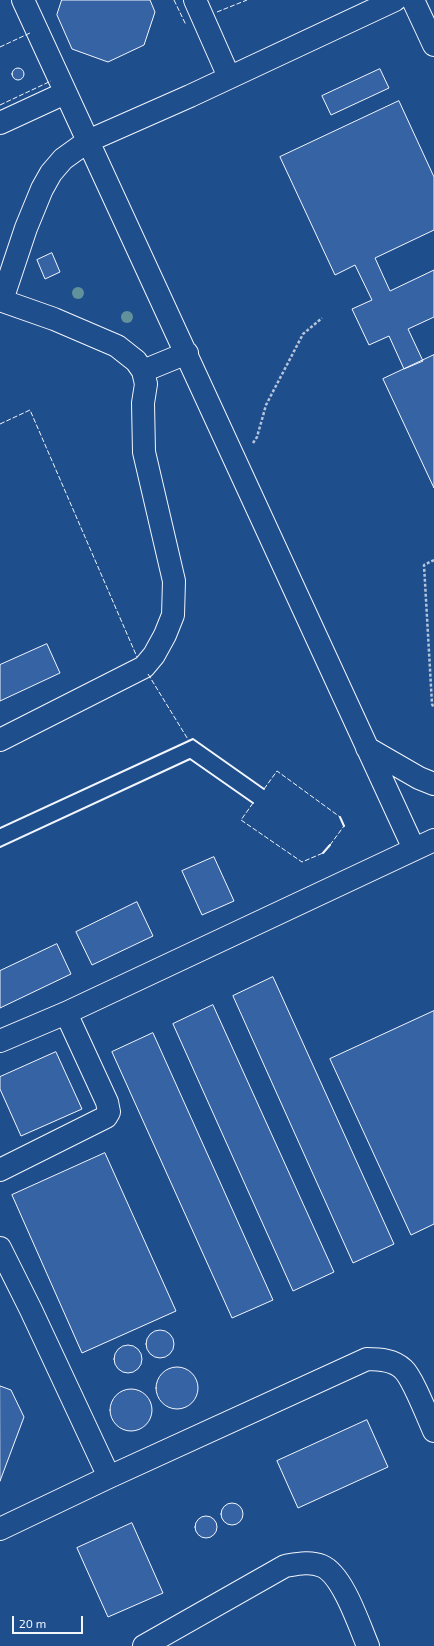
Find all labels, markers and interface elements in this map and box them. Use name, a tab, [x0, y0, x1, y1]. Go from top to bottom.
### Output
scale bar	[14, 1608, 85, 1634]
text: 20 m	[19, 1616, 46, 1630]

